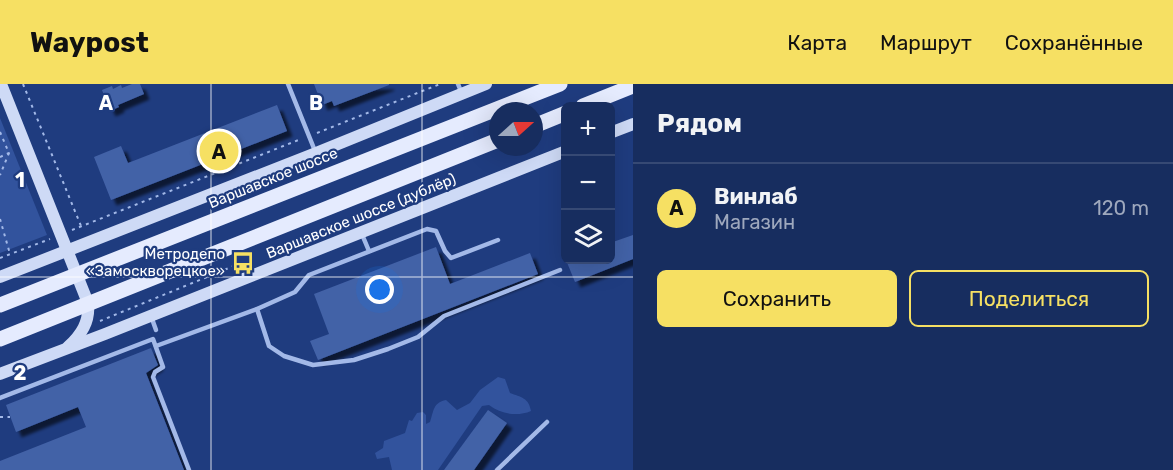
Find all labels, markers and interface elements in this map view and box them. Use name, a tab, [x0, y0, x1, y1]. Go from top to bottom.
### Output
text: Waypost	[30, 26, 149, 59]
text: Карта	[787, 30, 847, 55]
text: Маршрут	[880, 30, 972, 55]
text: Сохранённые	[1005, 30, 1143, 55]
text: A	[99, 91, 114, 115]
text: B	[309, 91, 323, 115]
north arrow	[489, 102, 543, 156]
map controls	[561, 102, 615, 264]
button: +	[561, 102, 615, 156]
text: Рядом	[657, 108, 742, 139]
pin: A	[200, 128, 238, 174]
street label: Варшавское шоссе	[206, 144, 340, 212]
button: −	[561, 156, 615, 210]
text: 1	[15, 168, 25, 192]
street label: Варшавское шоссе (дублёр)	[264, 170, 458, 262]
text: Винлаб	[714, 183, 798, 210]
text: A	[669, 196, 684, 220]
text: 120 m	[1093, 196, 1149, 220]
button: layers	[561, 210, 615, 264]
text: Магазин	[714, 210, 795, 234]
place label: Метродепо «Замоскворецкое»	[86, 245, 225, 280]
bus stop icon: Метродепо «Замоскворецкое»	[230, 250, 256, 276]
button: Сохранить	[657, 270, 897, 327]
button: Поделиться	[909, 270, 1149, 327]
your location	[365, 275, 394, 304]
text: 2	[14, 361, 27, 385]

